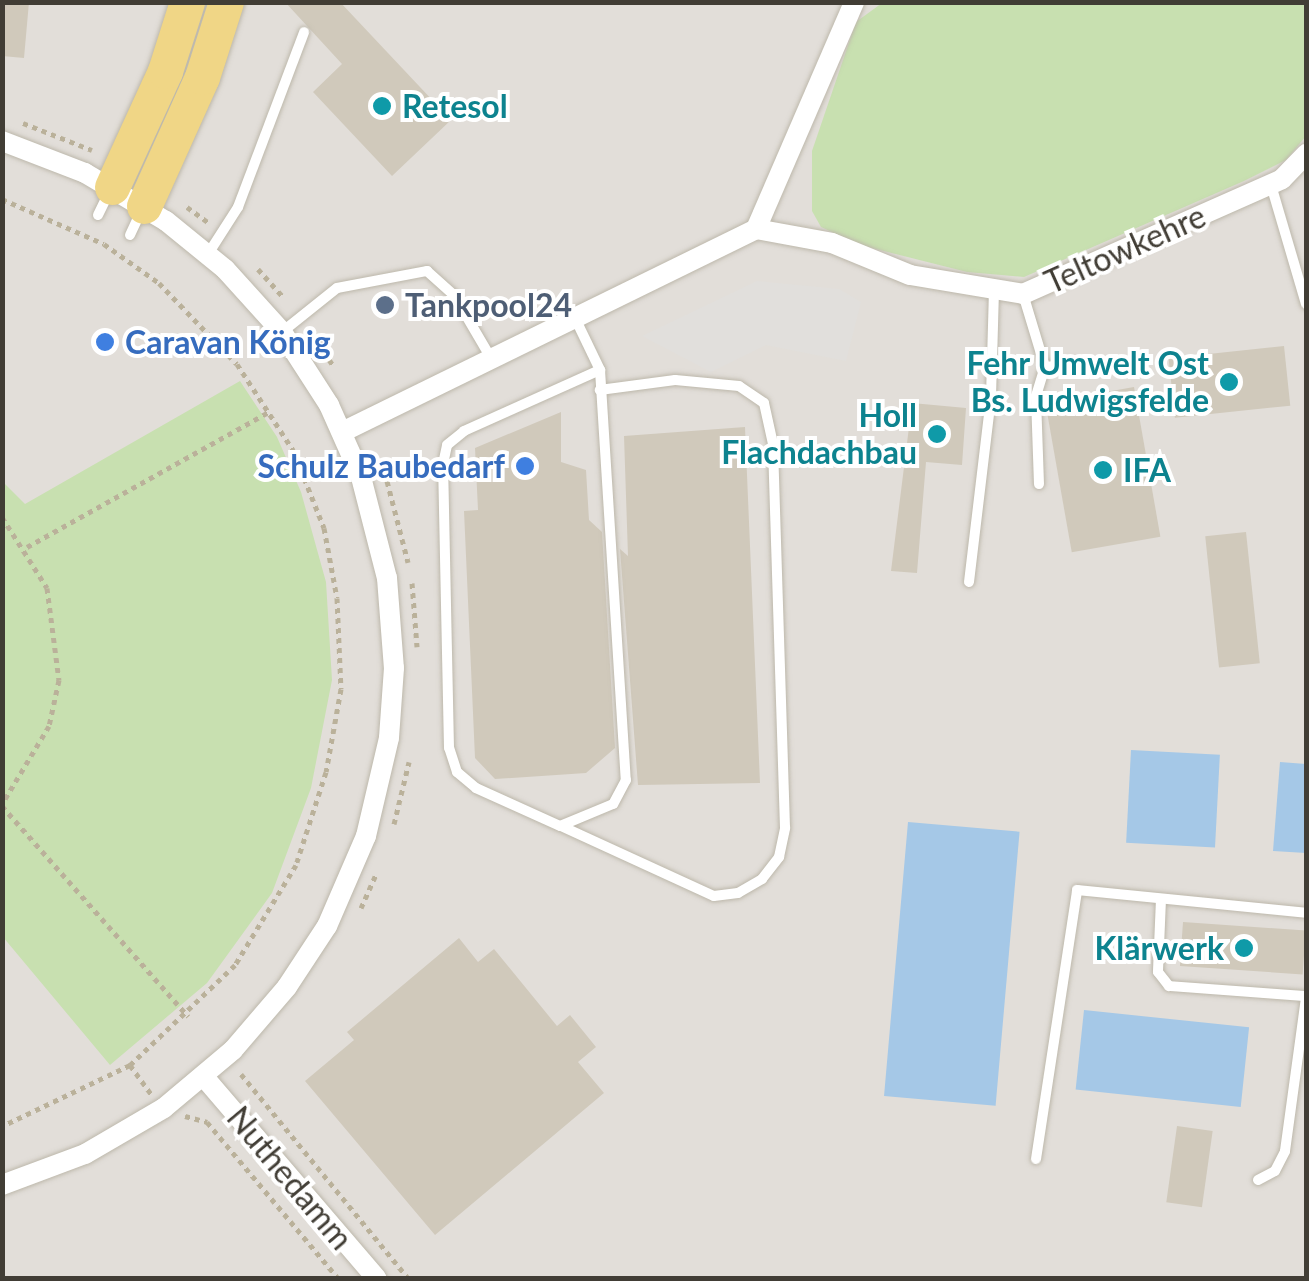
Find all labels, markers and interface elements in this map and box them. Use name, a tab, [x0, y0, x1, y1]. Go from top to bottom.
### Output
place label: Retesol	[402, 87, 508, 125]
marker: Retesol	[371, 95, 393, 117]
street label: Teltowkehre	[1039, 197, 1211, 301]
place label: Tankpool24	[405, 286, 572, 324]
marker: Tankpool24	[374, 294, 396, 316]
place label: Caravan König	[125, 323, 331, 361]
marker: Caravan König	[94, 331, 116, 353]
place label: Fehr Umwelt Ost Bs. Ludwigsfelde	[966, 345, 1209, 420]
marker: Fehr Umwelt Ost Bs. Ludwigsfelde	[1218, 371, 1240, 393]
place label: Holl Flachdachbau	[721, 397, 917, 472]
marker: Holl Flachdachbau	[926, 423, 948, 445]
place label: Schulz Baubedarf	[257, 447, 505, 485]
place label: IFA	[1123, 451, 1171, 489]
marker: Schulz Baubedarf	[514, 455, 536, 477]
marker: IFA	[1092, 459, 1114, 481]
place label: Klärwerk	[1094, 929, 1224, 967]
marker: Klärwerk	[1233, 937, 1255, 959]
street label: Nuthedamm	[219, 1099, 361, 1257]

